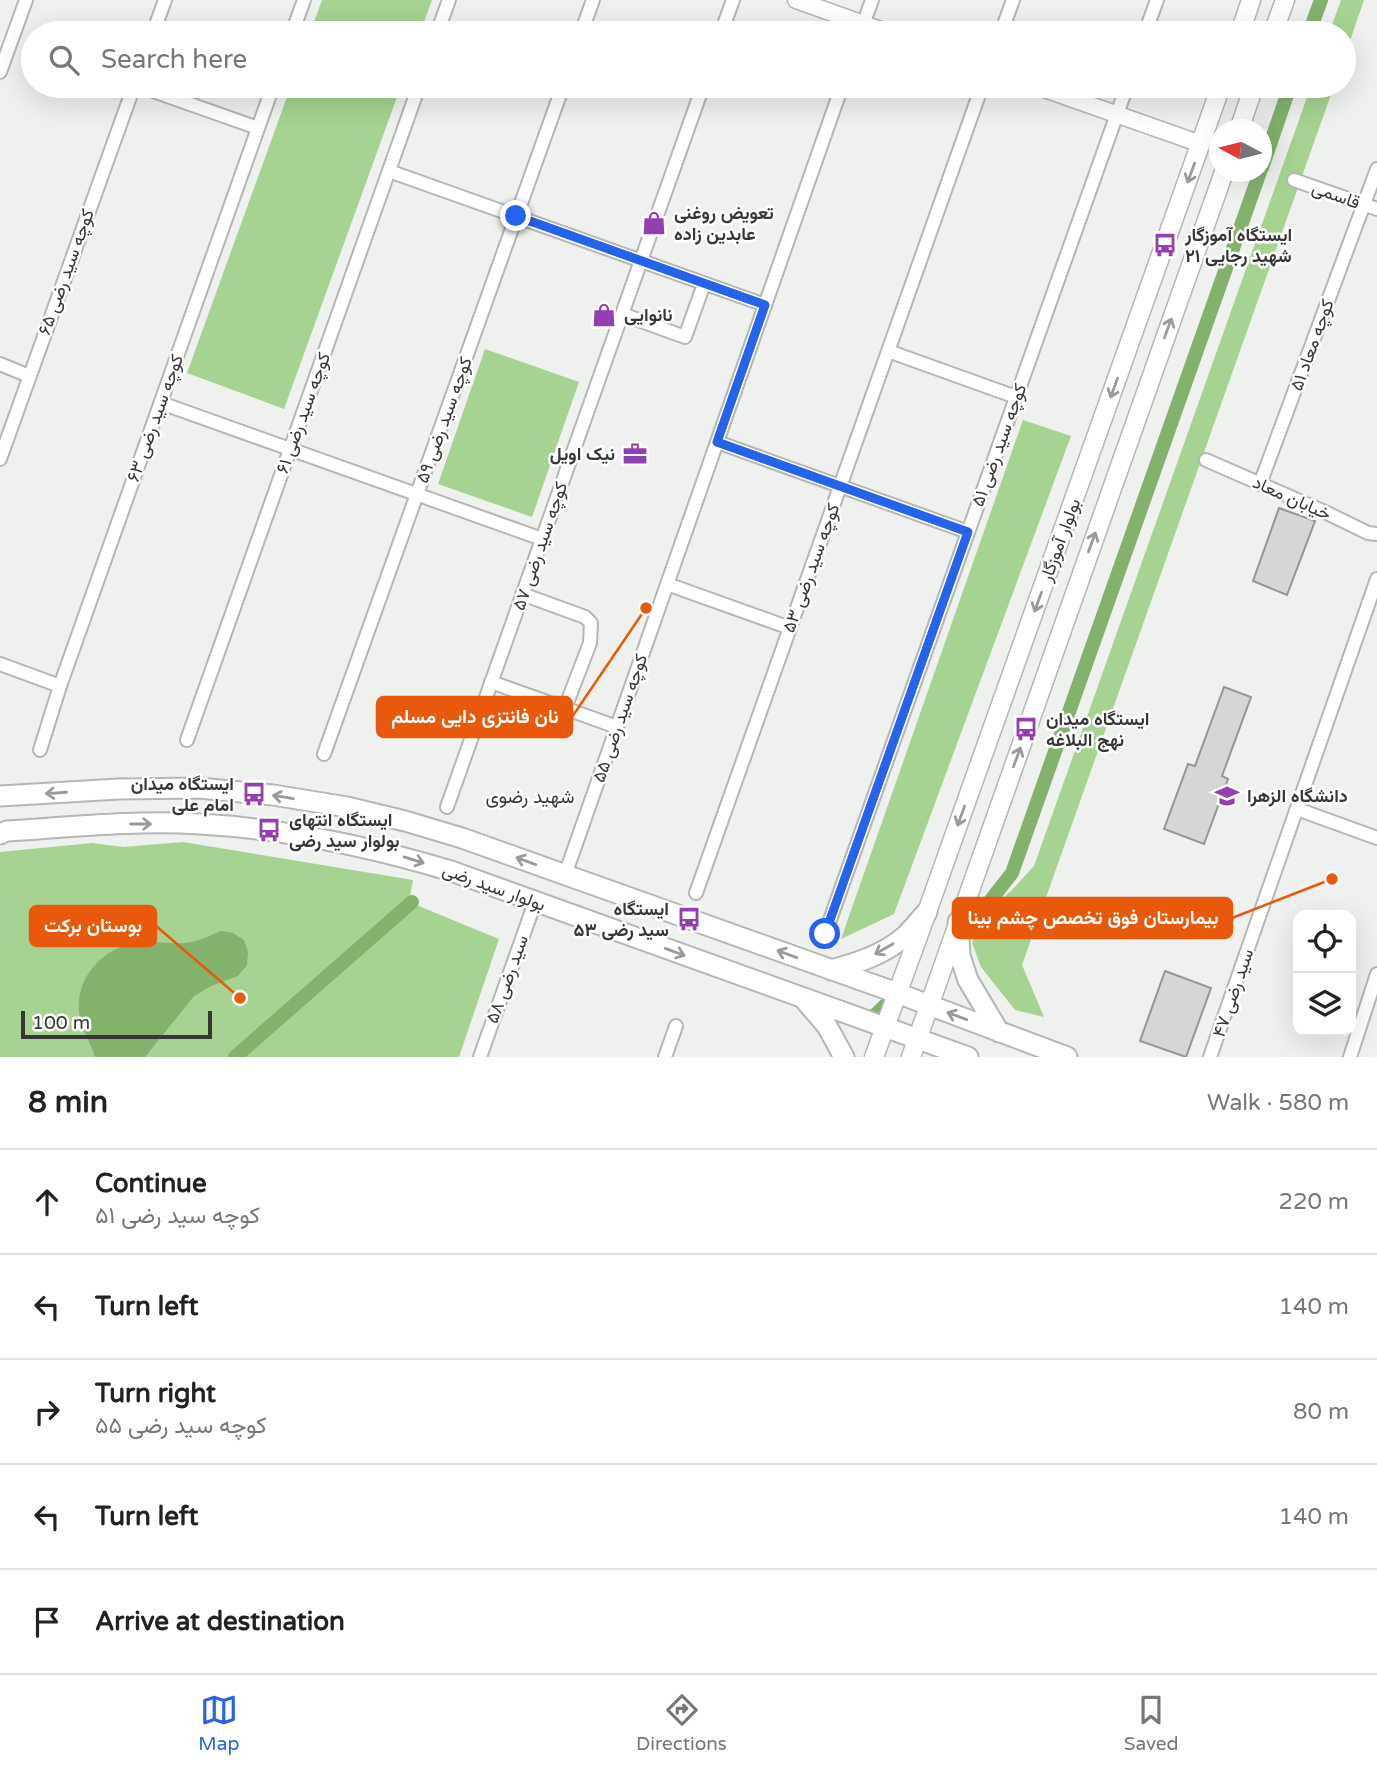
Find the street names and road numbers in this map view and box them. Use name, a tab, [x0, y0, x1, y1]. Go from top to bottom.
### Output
street label: قاسمی	[1309, 176, 1363, 214]
street label: کوچه سید رضی ۶۵	[33, 206, 100, 338]
street label: کوچه معاد ۵۱	[1285, 296, 1340, 394]
street label: کوچه سید رضی ۶۱	[271, 349, 336, 477]
street label: کوچه سید رضی ۶۳	[122, 351, 189, 485]
street label: کوچه سید رضی ۵۹	[411, 354, 478, 486]
street label: کوچه سید رضی ۵۱	[967, 381, 1032, 510]
street label: خیابان معاد	[1249, 471, 1335, 525]
street label: کوچه سید رضی ۵۷	[508, 479, 573, 613]
street label: بولوار آموزگار	[1035, 496, 1085, 585]
street label: کوچه سید رضی ۵۳	[777, 500, 845, 636]
street label: کوچه سید رضی ۵۵	[588, 651, 653, 785]
street label: بولوار سید رضی	[439, 858, 549, 916]
street label: سید رضی ۵۸	[481, 932, 533, 1026]
street label: سید رضی ۴۷	[1208, 946, 1258, 1040]

